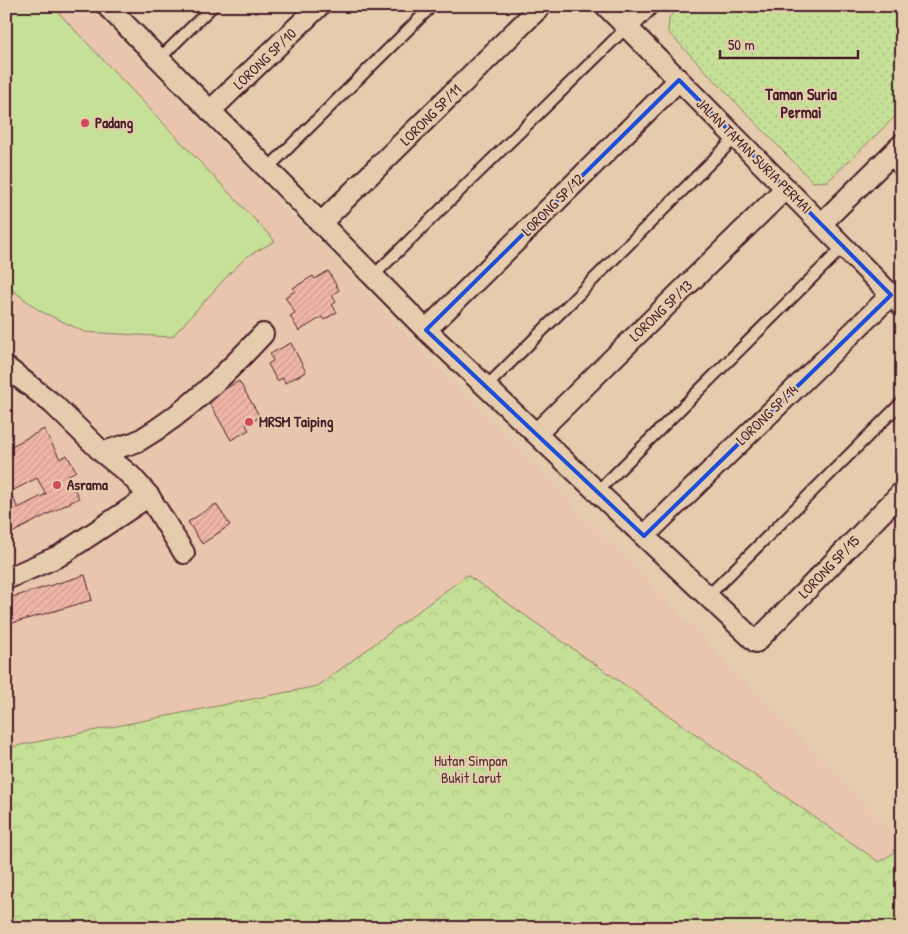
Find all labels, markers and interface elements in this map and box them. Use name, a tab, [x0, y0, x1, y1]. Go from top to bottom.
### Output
street label: LORONG SP/10	[228, 23, 301, 94]
scale bar	[720, 28, 858, 60]
text: 50 m	[728, 34, 755, 55]
street label: LORONG SP/11	[395, 79, 466, 150]
district label: Taman Suria Permai	[764, 83, 838, 123]
street label: JALAN TAMAN SURIA PERMAI	[692, 93, 817, 218]
place label: Padang	[95, 112, 134, 134]
marker: Padang	[79, 117, 91, 129]
street label: LORONG SP/12	[517, 169, 589, 241]
street label: LORONG SP/13	[624, 275, 697, 346]
street label: LORONG SP/14	[731, 379, 803, 450]
place label: MRSM Taiping	[259, 411, 334, 433]
marker: MRSM Taiping	[243, 416, 255, 428]
place label: Asrama	[67, 474, 108, 495]
marker: Asrama	[51, 479, 63, 491]
street label: LORONG SP/15	[793, 530, 864, 603]
park label: Hutan Simpan Bukit Larut	[434, 750, 508, 788]

